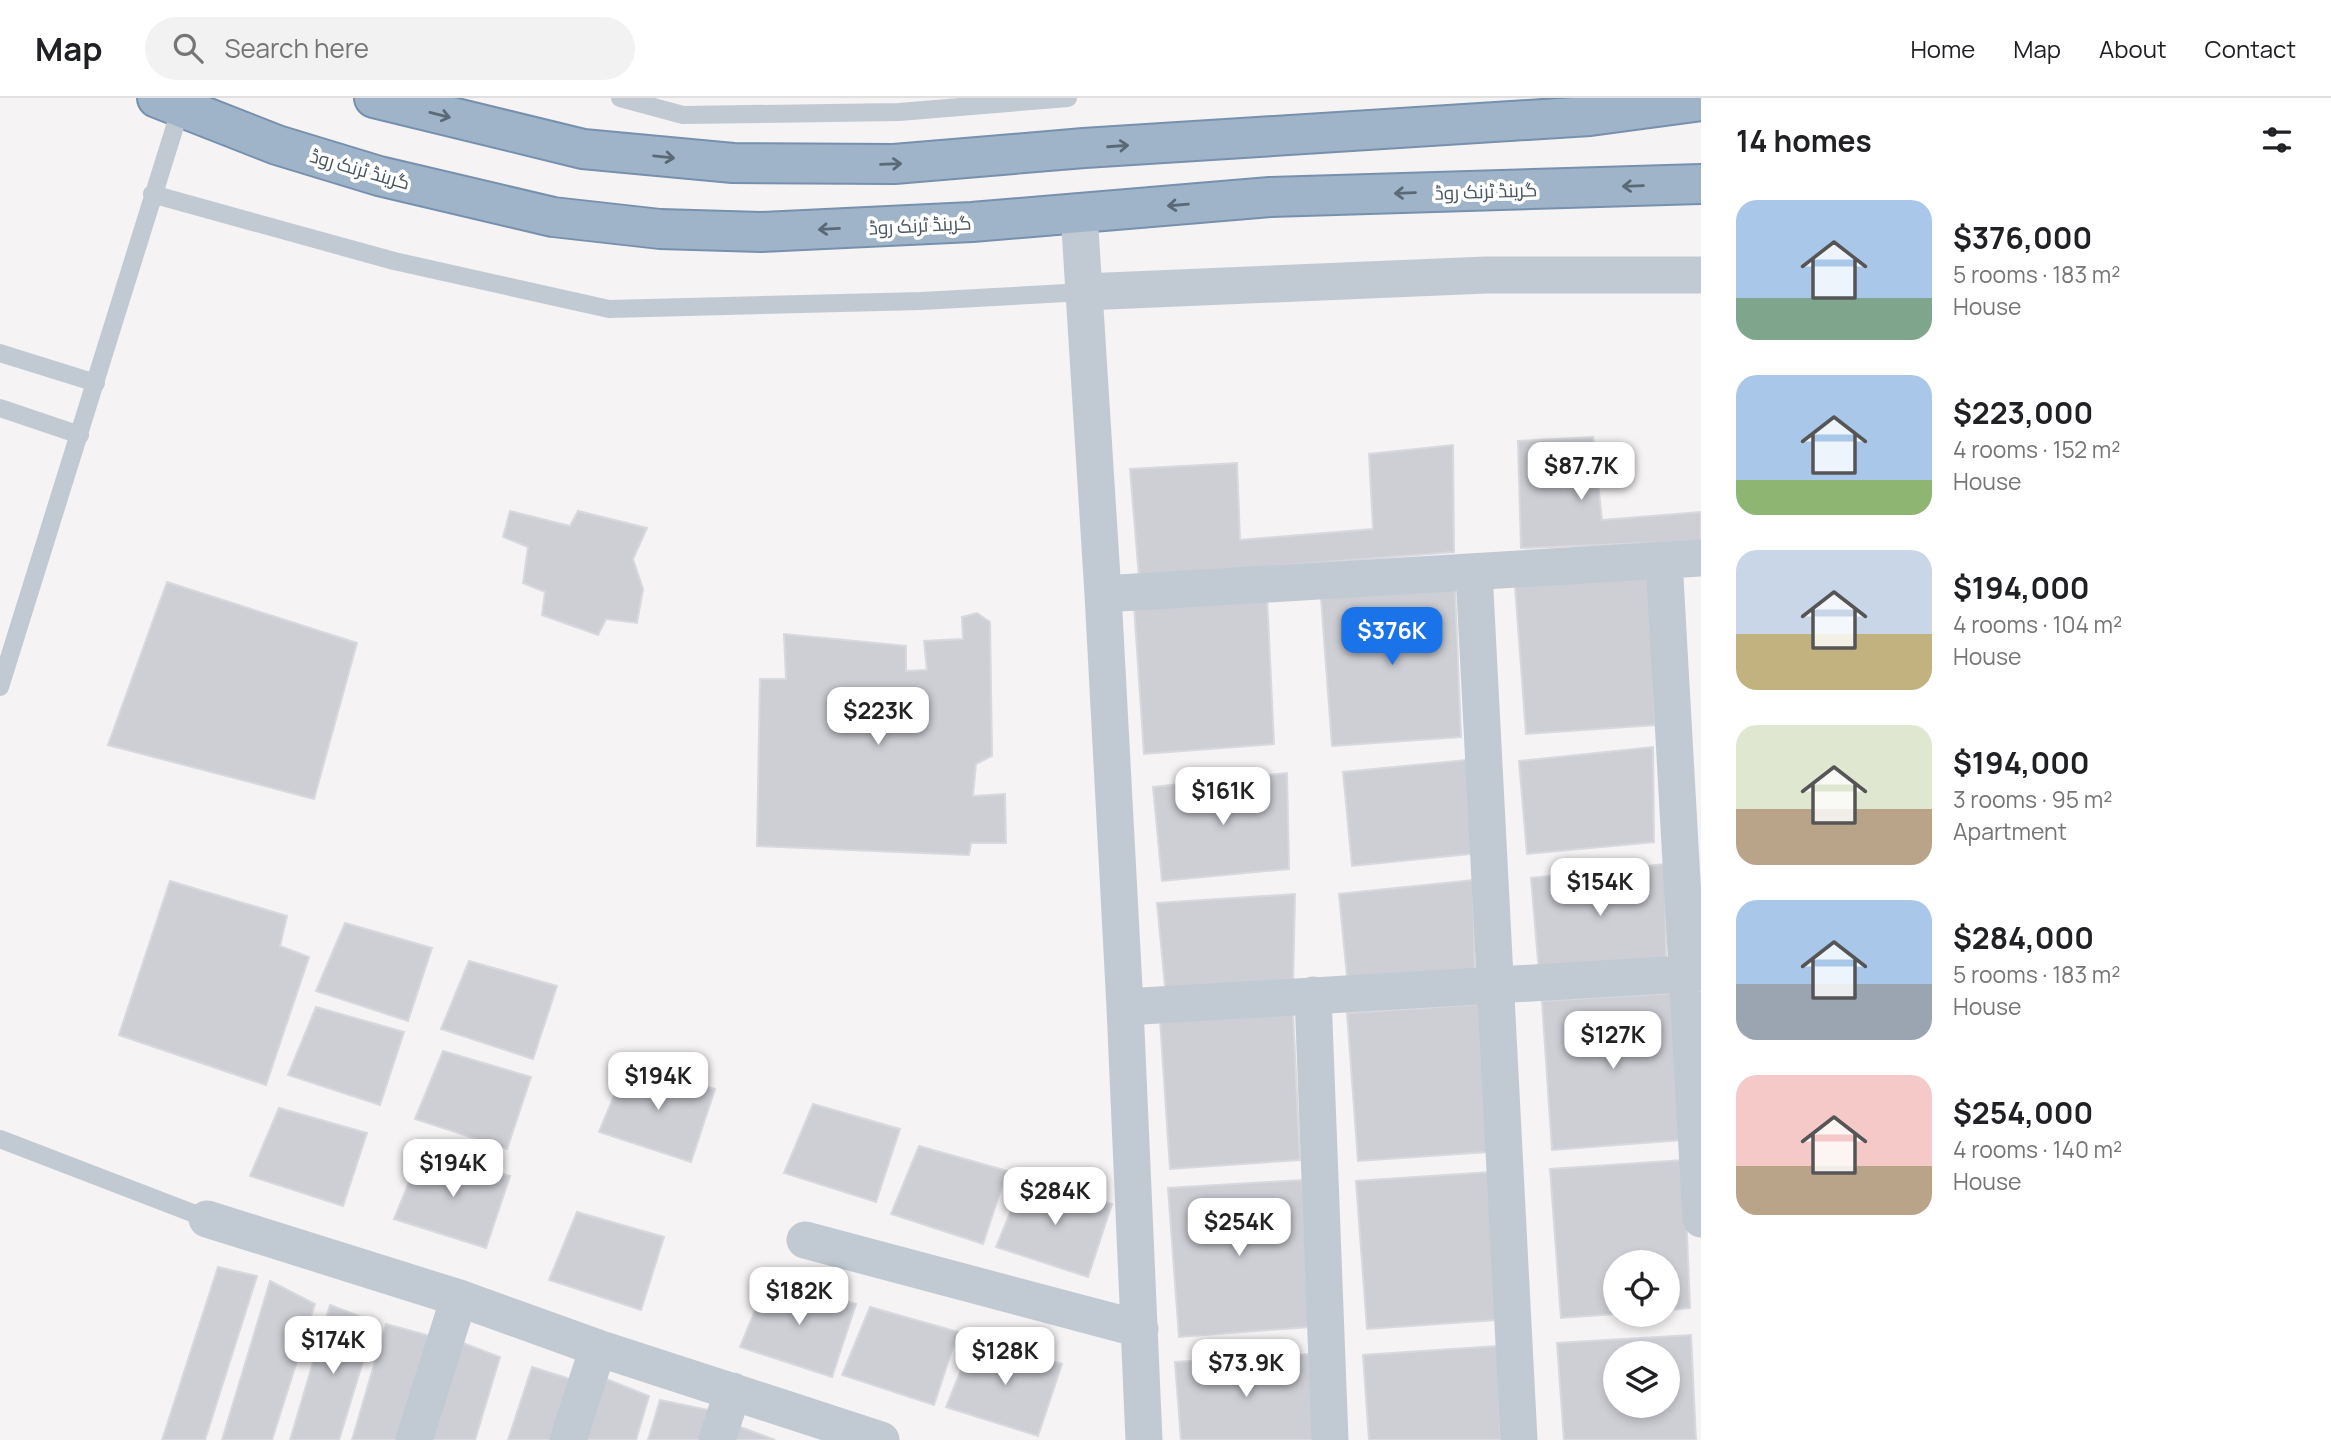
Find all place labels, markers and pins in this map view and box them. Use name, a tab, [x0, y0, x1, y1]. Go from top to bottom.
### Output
pin: $87.7K	[1524, 442, 1638, 502]
pin: $376K	[1343, 608, 1441, 667]
pin: $223K	[829, 688, 927, 747]
pin: $161K	[1174, 768, 1272, 827]
pin: $154K	[1551, 858, 1649, 918]
pin: $127K	[1564, 1012, 1662, 1071]
pin: $194K	[609, 1052, 707, 1112]
pin: $194K	[404, 1140, 502, 1199]
pin: $284K	[1006, 1168, 1104, 1227]
pin: $254K	[1190, 1198, 1288, 1258]
pin: $182K	[750, 1268, 848, 1327]
pin: $174K	[284, 1316, 382, 1376]
pin: $128K	[956, 1328, 1054, 1387]
pin: $73.9K	[1189, 1340, 1303, 1399]

